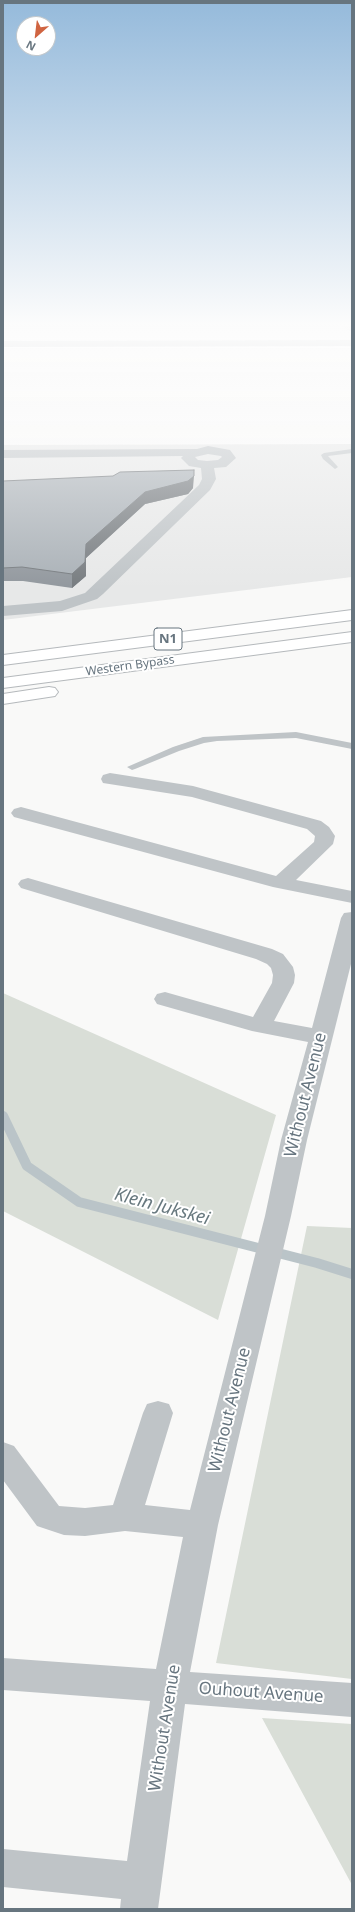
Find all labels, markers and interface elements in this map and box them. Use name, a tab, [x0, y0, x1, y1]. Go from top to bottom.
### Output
north arrow	[16, 16, 56, 56]
text: N	[23, 37, 38, 55]
road number: N1	[154, 628, 182, 650]
street label: Western Bypass	[85, 653, 175, 679]
street label: Without Avenue	[281, 1030, 331, 1160]
water label: Klein Jukskei	[112, 1184, 212, 1230]
street label: Without Avenue	[205, 1345, 255, 1475]
street label: Without Avenue	[145, 1663, 185, 1793]
street label: Ouhout Avenue	[198, 1678, 324, 1708]

